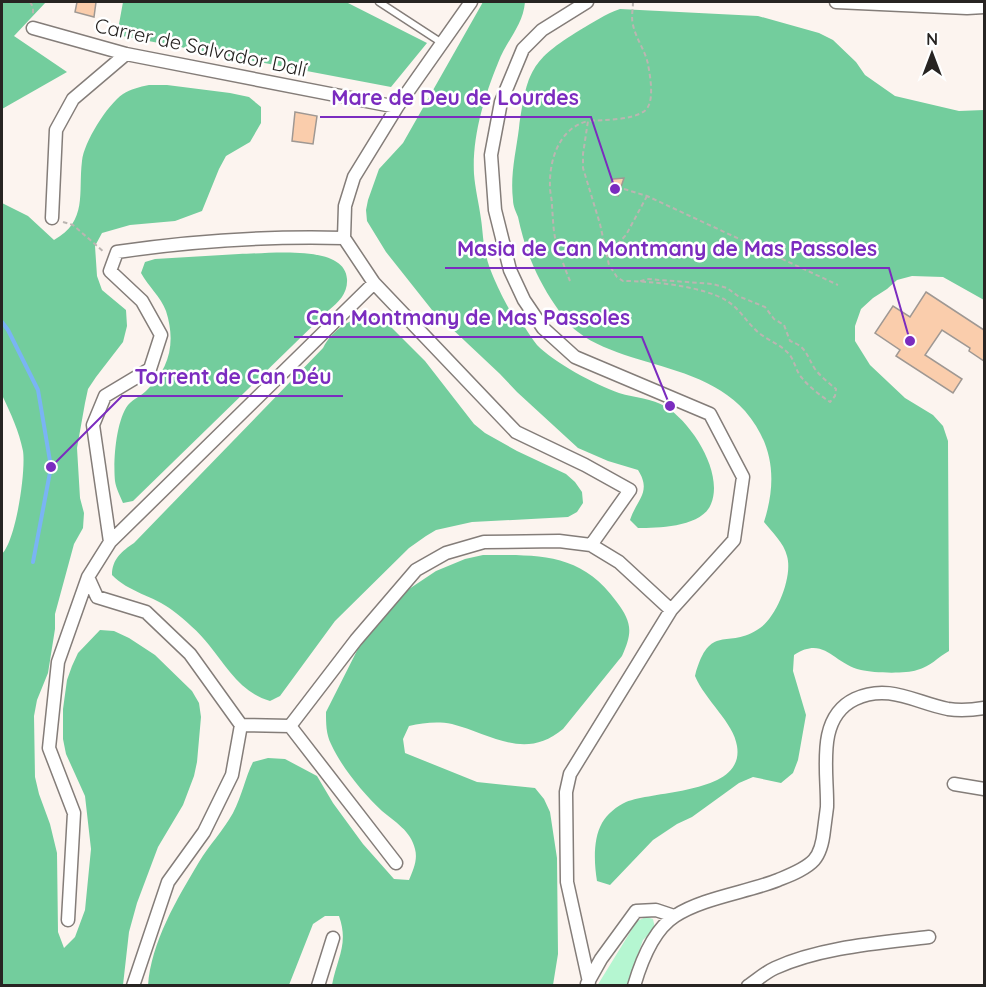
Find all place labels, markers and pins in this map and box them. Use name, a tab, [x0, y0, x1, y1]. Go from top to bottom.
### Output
callout: Mare de Deu de Lourdes	[320, 78, 591, 117]
callout: Masia de Can Montmany de Mas Passoles	[445, 229, 889, 268]
callout: Can Montmany de Mas Passoles	[294, 298, 642, 337]
callout: Torrent de Can Déu	[122, 357, 343, 396]

